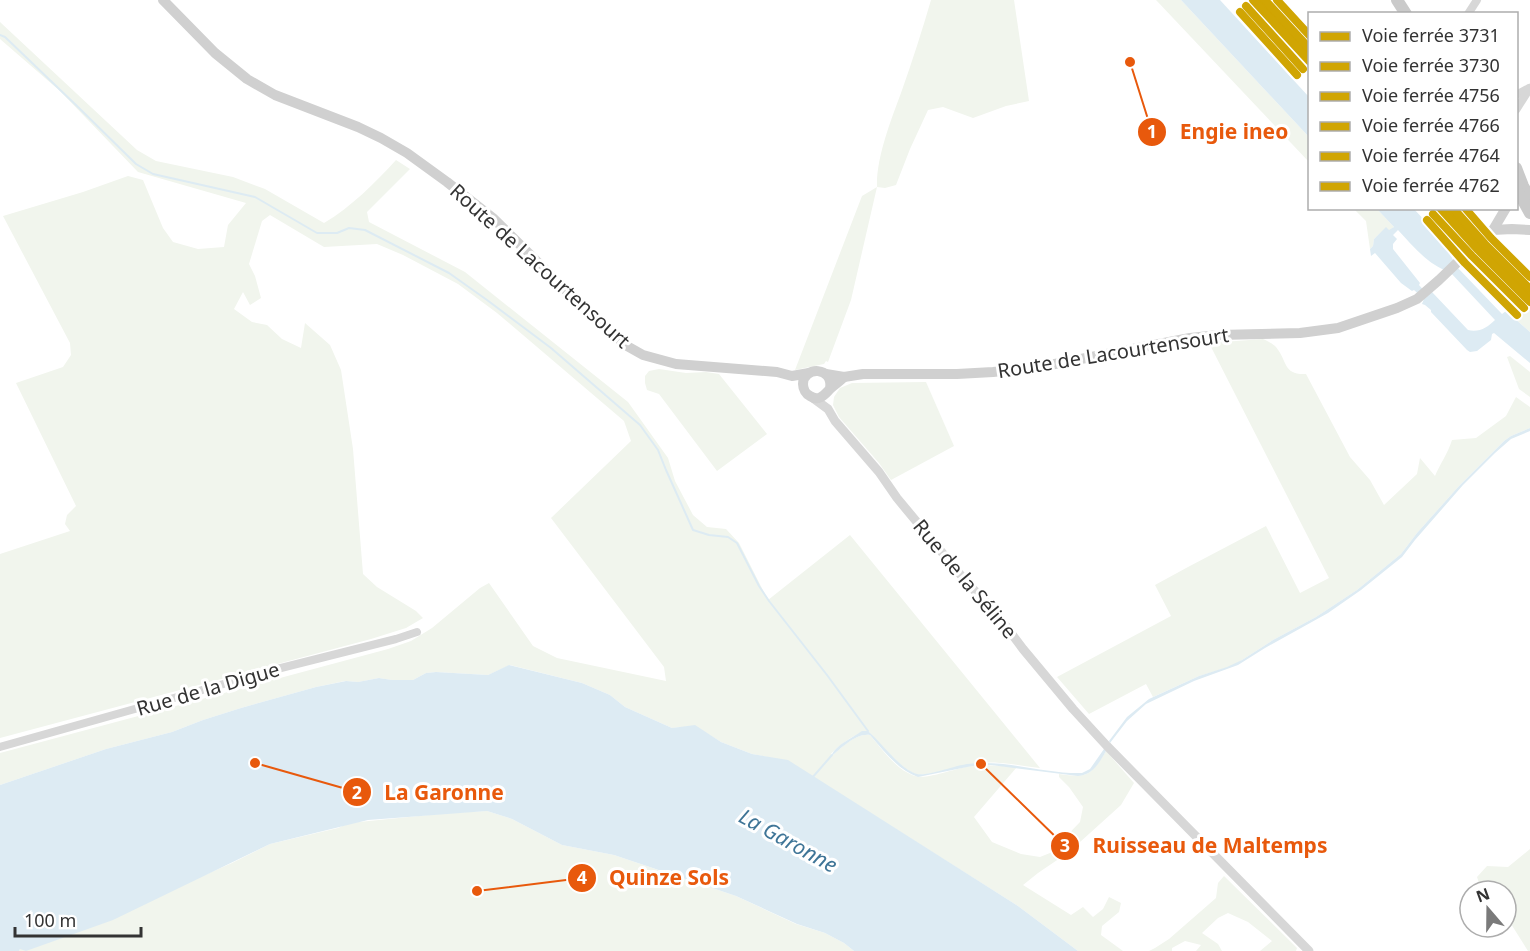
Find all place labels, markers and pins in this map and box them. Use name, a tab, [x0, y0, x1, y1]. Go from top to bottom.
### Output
callout: Engie ineo	[1137, 112, 1300, 151]
callout: La Garonne	[342, 773, 515, 812]
callout: Ruisseau de Maltemps	[1050, 826, 1339, 865]
callout: Quinze Sols	[567, 858, 741, 897]

